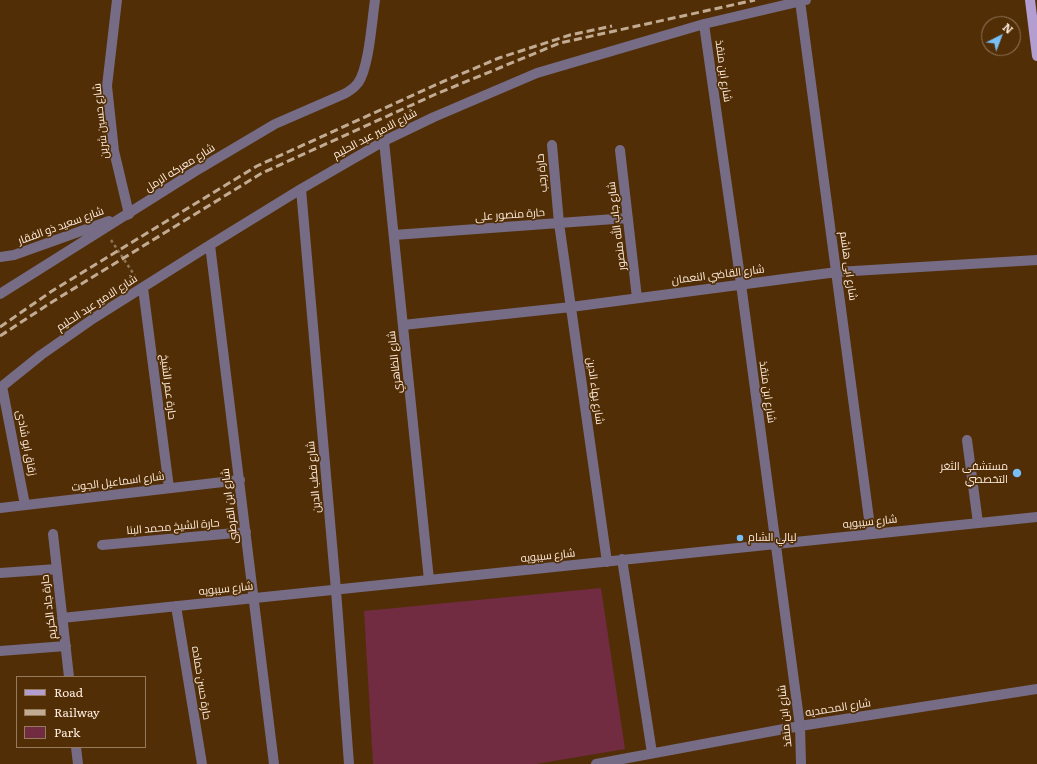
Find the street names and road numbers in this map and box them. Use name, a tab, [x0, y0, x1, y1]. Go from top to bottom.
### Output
street label: شارع ابن منقذ	[712, 39, 734, 103]
street label: شارع حسين شرين	[90, 83, 112, 159]
street label: شارع الامير عبد الحليم	[331, 106, 419, 162]
street label: شارع معركه الرمل	[142, 141, 218, 195]
street label: حارة رجب	[534, 153, 550, 193]
street label: شارع جاب الله منصور	[605, 181, 629, 271]
street label: شارع سعيد ذو الفقار	[16, 204, 106, 248]
street label: حارة منصور على	[475, 206, 545, 224]
street label: شارع ابى هاشم	[837, 231, 859, 301]
street label: شارع القاضي النعمان	[671, 263, 765, 287]
street label: شارع الامير عبد الحليم	[54, 272, 140, 334]
street label: شارع الظاهري	[385, 330, 405, 394]
street label: حارة عمر الشيخ	[157, 353, 179, 421]
street label: شارع بهاء الدين	[584, 357, 606, 425]
street label: شارع ابن منقذ	[756, 360, 778, 424]
street label: زقاق ابو شادى	[13, 409, 39, 477]
street label: شارع قطب الدين	[304, 441, 324, 513]
street label: شارع ابن القرطبى	[219, 467, 241, 545]
street label: شارع اسماعيل الجوت	[71, 470, 165, 494]
street label: شارع سيبويه	[842, 513, 898, 531]
street label: حارة الشيخ محمد البنا	[126, 516, 220, 538]
street label: شارع سيبويه	[520, 547, 576, 565]
street label: حارة جاد الكريم	[38, 574, 60, 640]
street label: شارع سيبويه	[198, 580, 254, 598]
street label: حارة حسن حماده	[189, 645, 213, 721]
street label: شارع ابن منقذ	[775, 684, 795, 748]
street label: شارع المحمديه	[804, 696, 872, 720]

